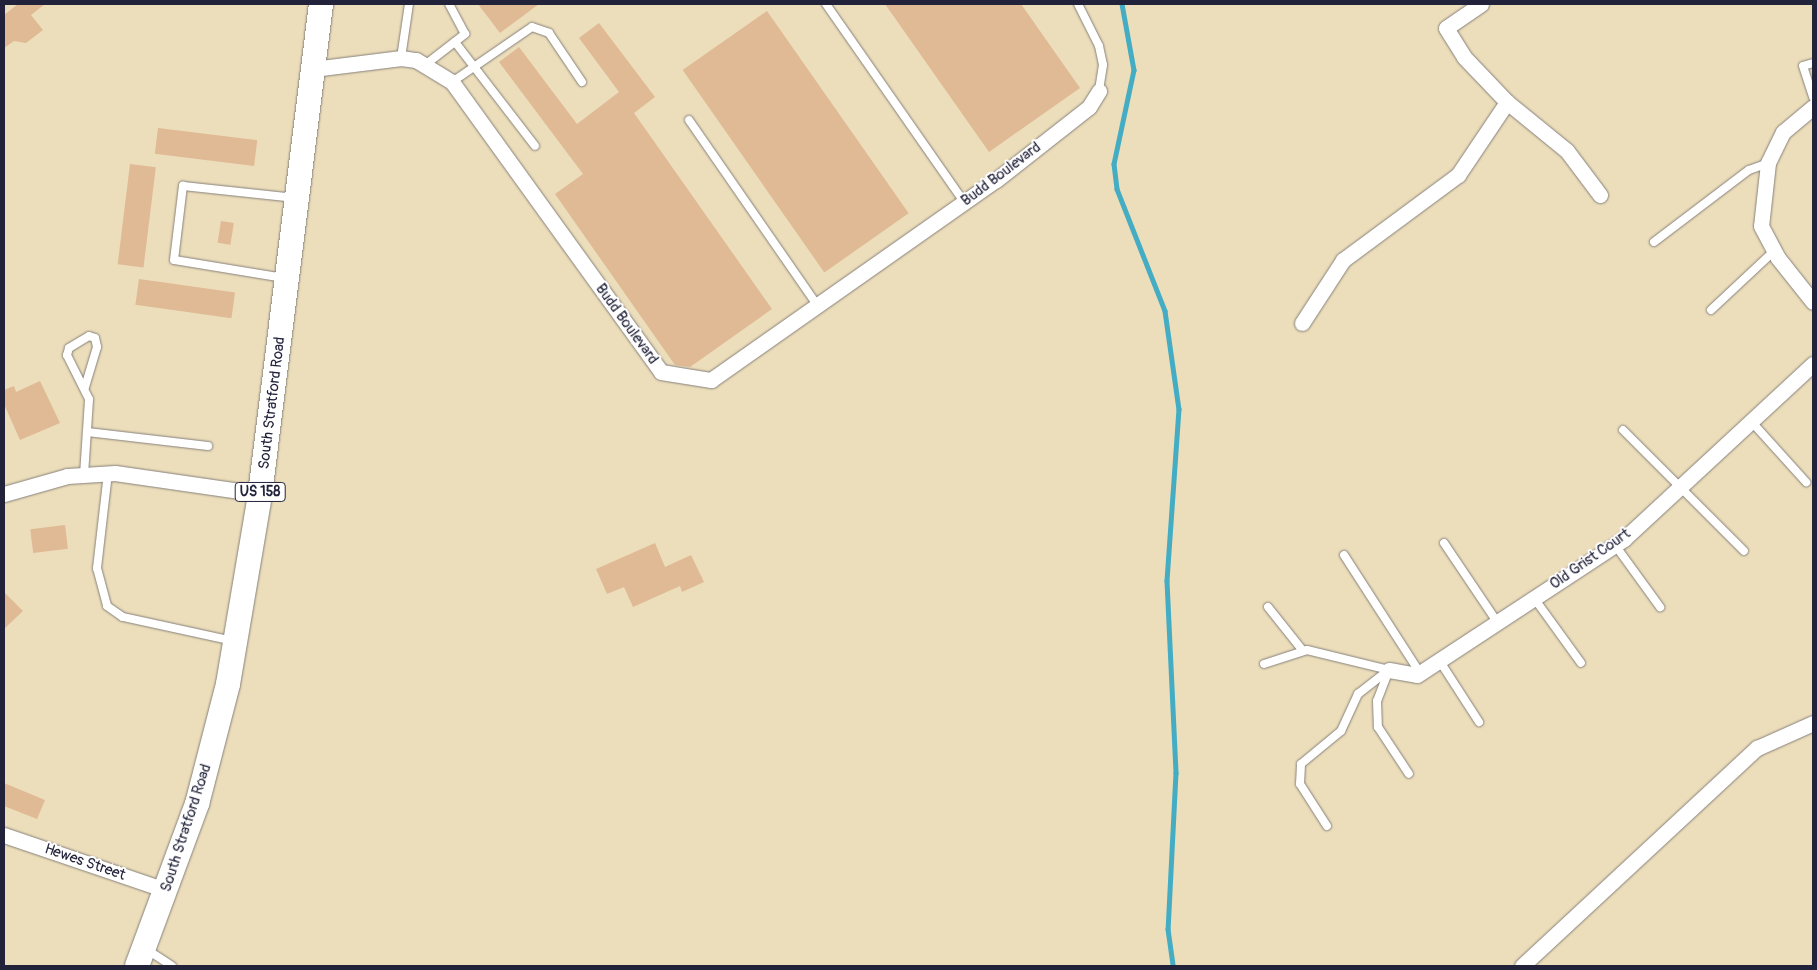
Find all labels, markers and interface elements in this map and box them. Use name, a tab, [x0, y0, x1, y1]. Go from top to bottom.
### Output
street label: Budd Boulevard	[958, 138, 1044, 210]
street label: Budd Boulevard	[592, 280, 662, 368]
street label: South Stratford Road	[255, 336, 289, 470]
road number: US 158	[234, 481, 286, 504]
street label: Old Grist Court	[1546, 525, 1634, 593]
street label: South Stratford Road	[157, 762, 215, 894]
street label: Hewes Street	[42, 840, 128, 884]

